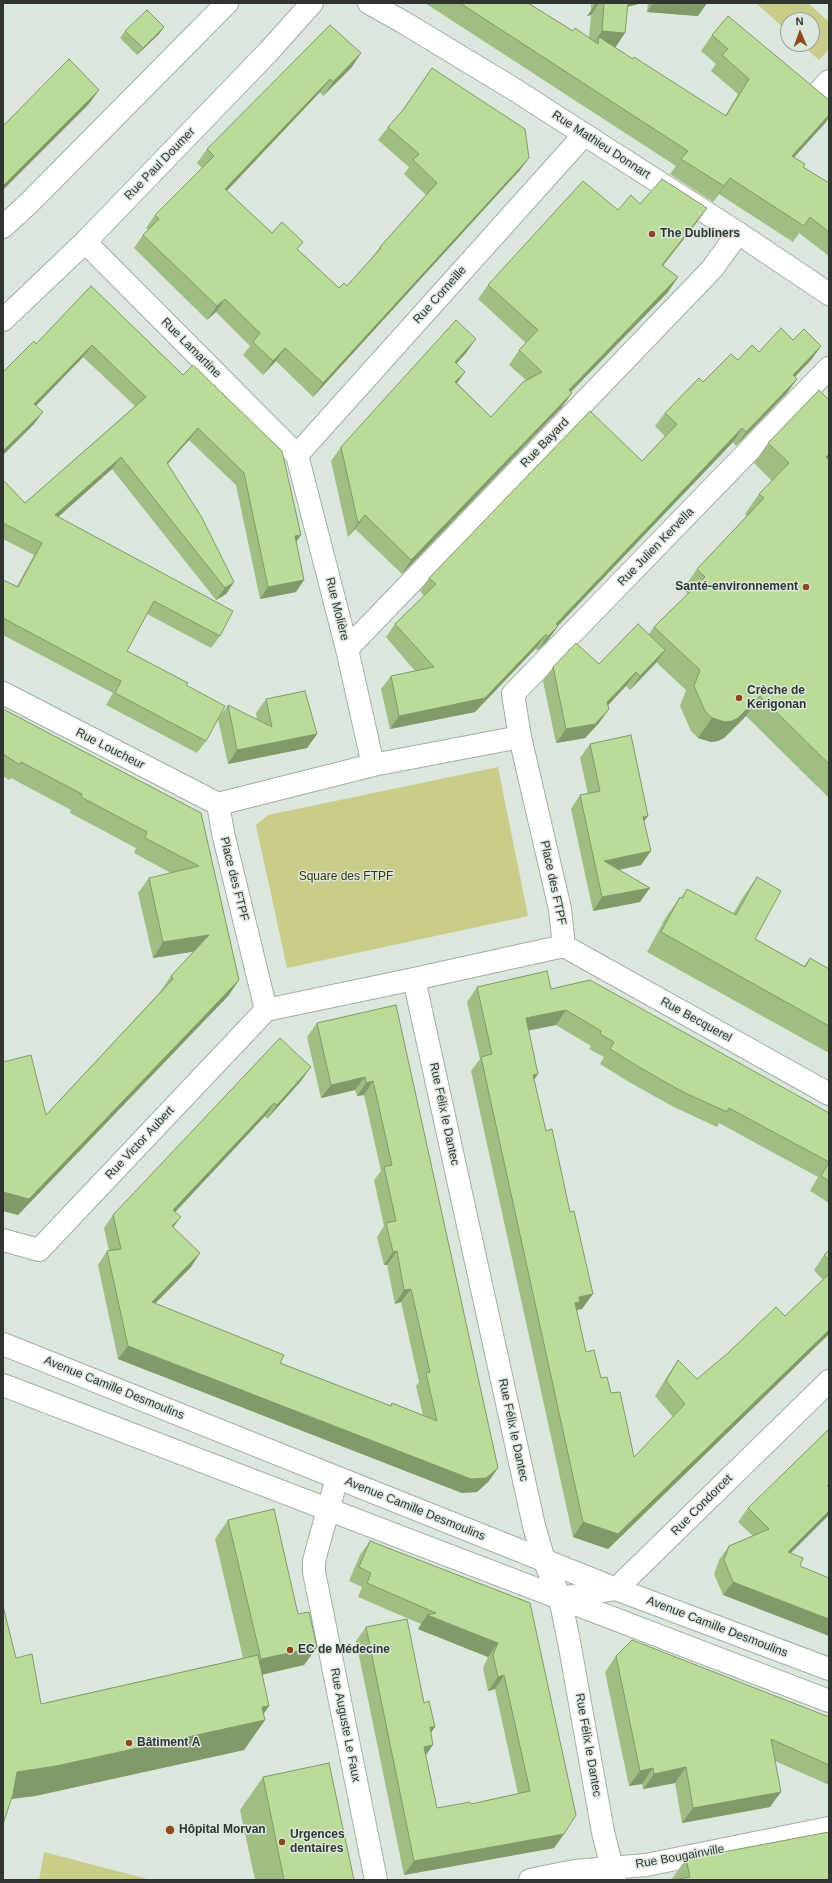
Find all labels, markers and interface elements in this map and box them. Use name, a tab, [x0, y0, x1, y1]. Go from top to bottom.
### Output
north arrow	[780, 12, 820, 52]
text: N	[795, 15, 804, 27]
street label: Rue Mathieu Donnart	[549, 108, 653, 182]
street label: Rue Paul Doumer	[122, 125, 198, 203]
place label: The Dubliners	[660, 227, 740, 241]
marker: The Dubliners	[647, 229, 657, 239]
street label: Rue Corneille	[410, 263, 470, 327]
street label: Rue Lamartine	[158, 315, 224, 381]
street label: Rue Bayard	[518, 415, 572, 471]
street label: Rue Julien Kervella	[615, 505, 697, 589]
street label: Rue Molière	[322, 576, 352, 642]
place label: Santé-environnement	[675, 580, 798, 594]
marker: Santé-environnement	[801, 582, 811, 592]
place label: Crèche de Kerigonan	[747, 684, 806, 712]
marker: Crèche de Kerigonan	[734, 693, 744, 703]
street label: Rue Loucheur	[73, 725, 147, 773]
street label: Place des FTPF	[217, 836, 251, 922]
street label: Place des FTPF	[537, 839, 569, 927]
park label: Square des FTPF	[299, 870, 393, 884]
street label: Rue Becquerel	[658, 994, 734, 1046]
street label: Rue Félix le Dantec	[426, 1061, 462, 1167]
street label: Rue Victor Aubert	[103, 1104, 177, 1182]
street label: Avenue Camille Desmoulins	[42, 1353, 186, 1423]
street label: Rue Félix le Dantec	[495, 1377, 531, 1483]
street label: Rue Condorcet	[668, 1471, 736, 1539]
street label: Avenue Camille Desmoulins	[343, 1474, 487, 1544]
street label: Avenue Camille Desmoulins	[644, 1593, 790, 1661]
place label: EC de Médecine	[298, 1643, 390, 1657]
marker: EC de Médecine	[285, 1645, 295, 1655]
street label: Rue Auguste Le Faux	[327, 1667, 363, 1783]
street label: Rue Félix le Dantec	[572, 1692, 604, 1798]
place label: Bâtiment A	[137, 1736, 200, 1750]
marker: Bâtiment A	[124, 1738, 134, 1748]
place label: Hôpital Morvan	[179, 1823, 266, 1837]
marker: Hôpital Morvan	[164, 1824, 176, 1836]
place label: Urgences dentaires	[290, 1828, 345, 1856]
marker: Urgences dentaires	[277, 1837, 287, 1847]
street label: Rue Bougainville	[634, 1842, 726, 1872]

